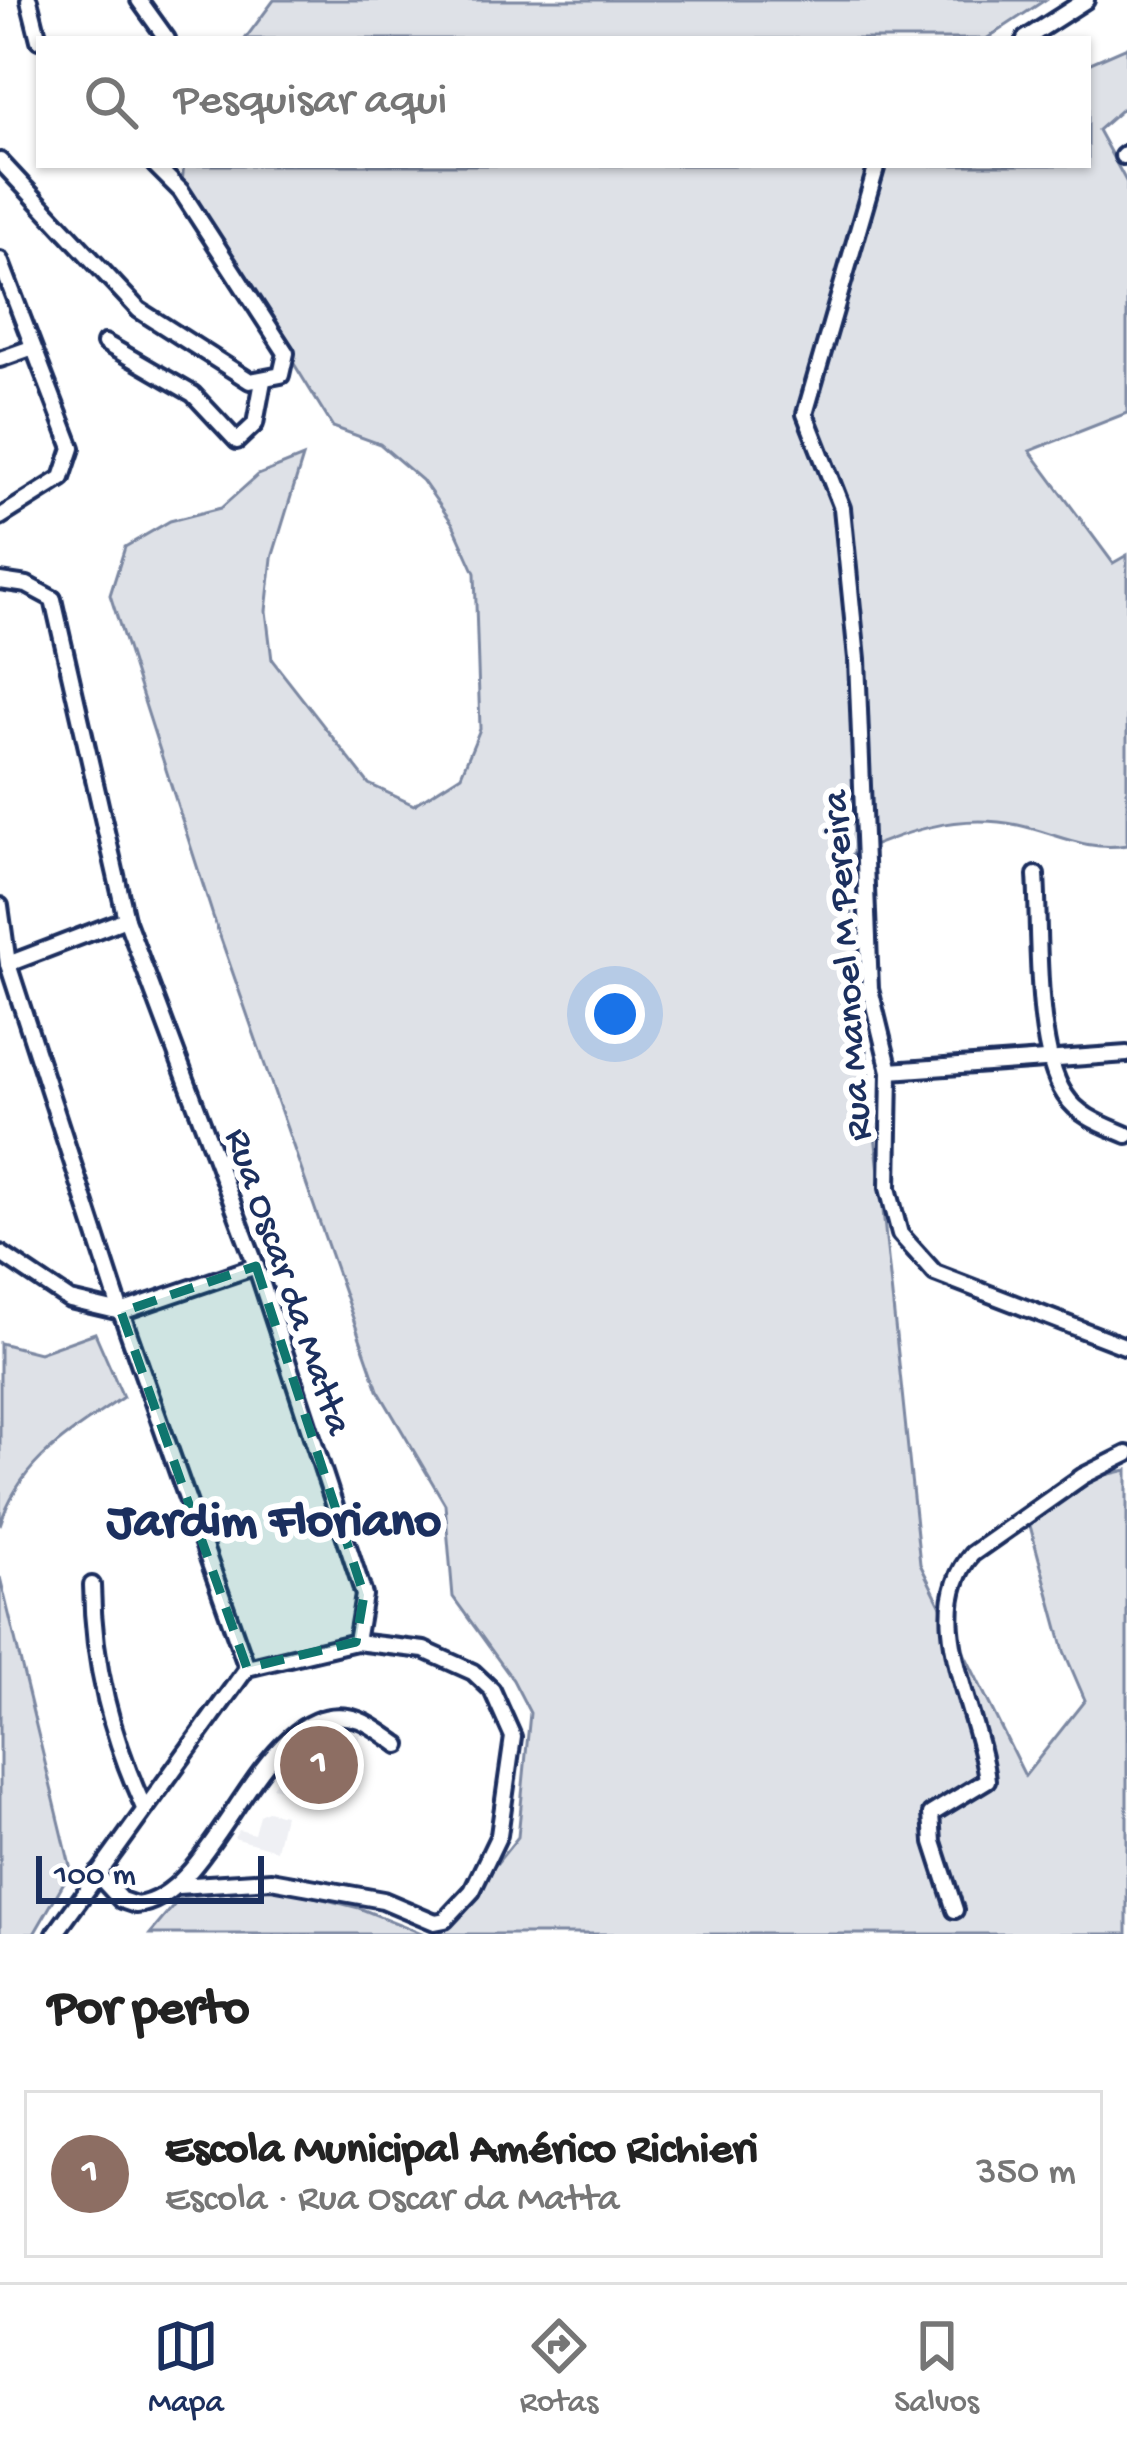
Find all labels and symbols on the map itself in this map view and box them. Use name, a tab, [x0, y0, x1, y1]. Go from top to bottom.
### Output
street label: Rua Manoel M Pereira	[815, 788, 885, 1142]
your location	[585, 984, 645, 1044]
street label: Rua Oscar da Matta	[211, 1123, 360, 1443]
district label: Jardim Floriano	[106, 1495, 442, 1555]
pin: 1	[280, 1720, 358, 1810]
scale bar	[36, 1850, 264, 1903]

